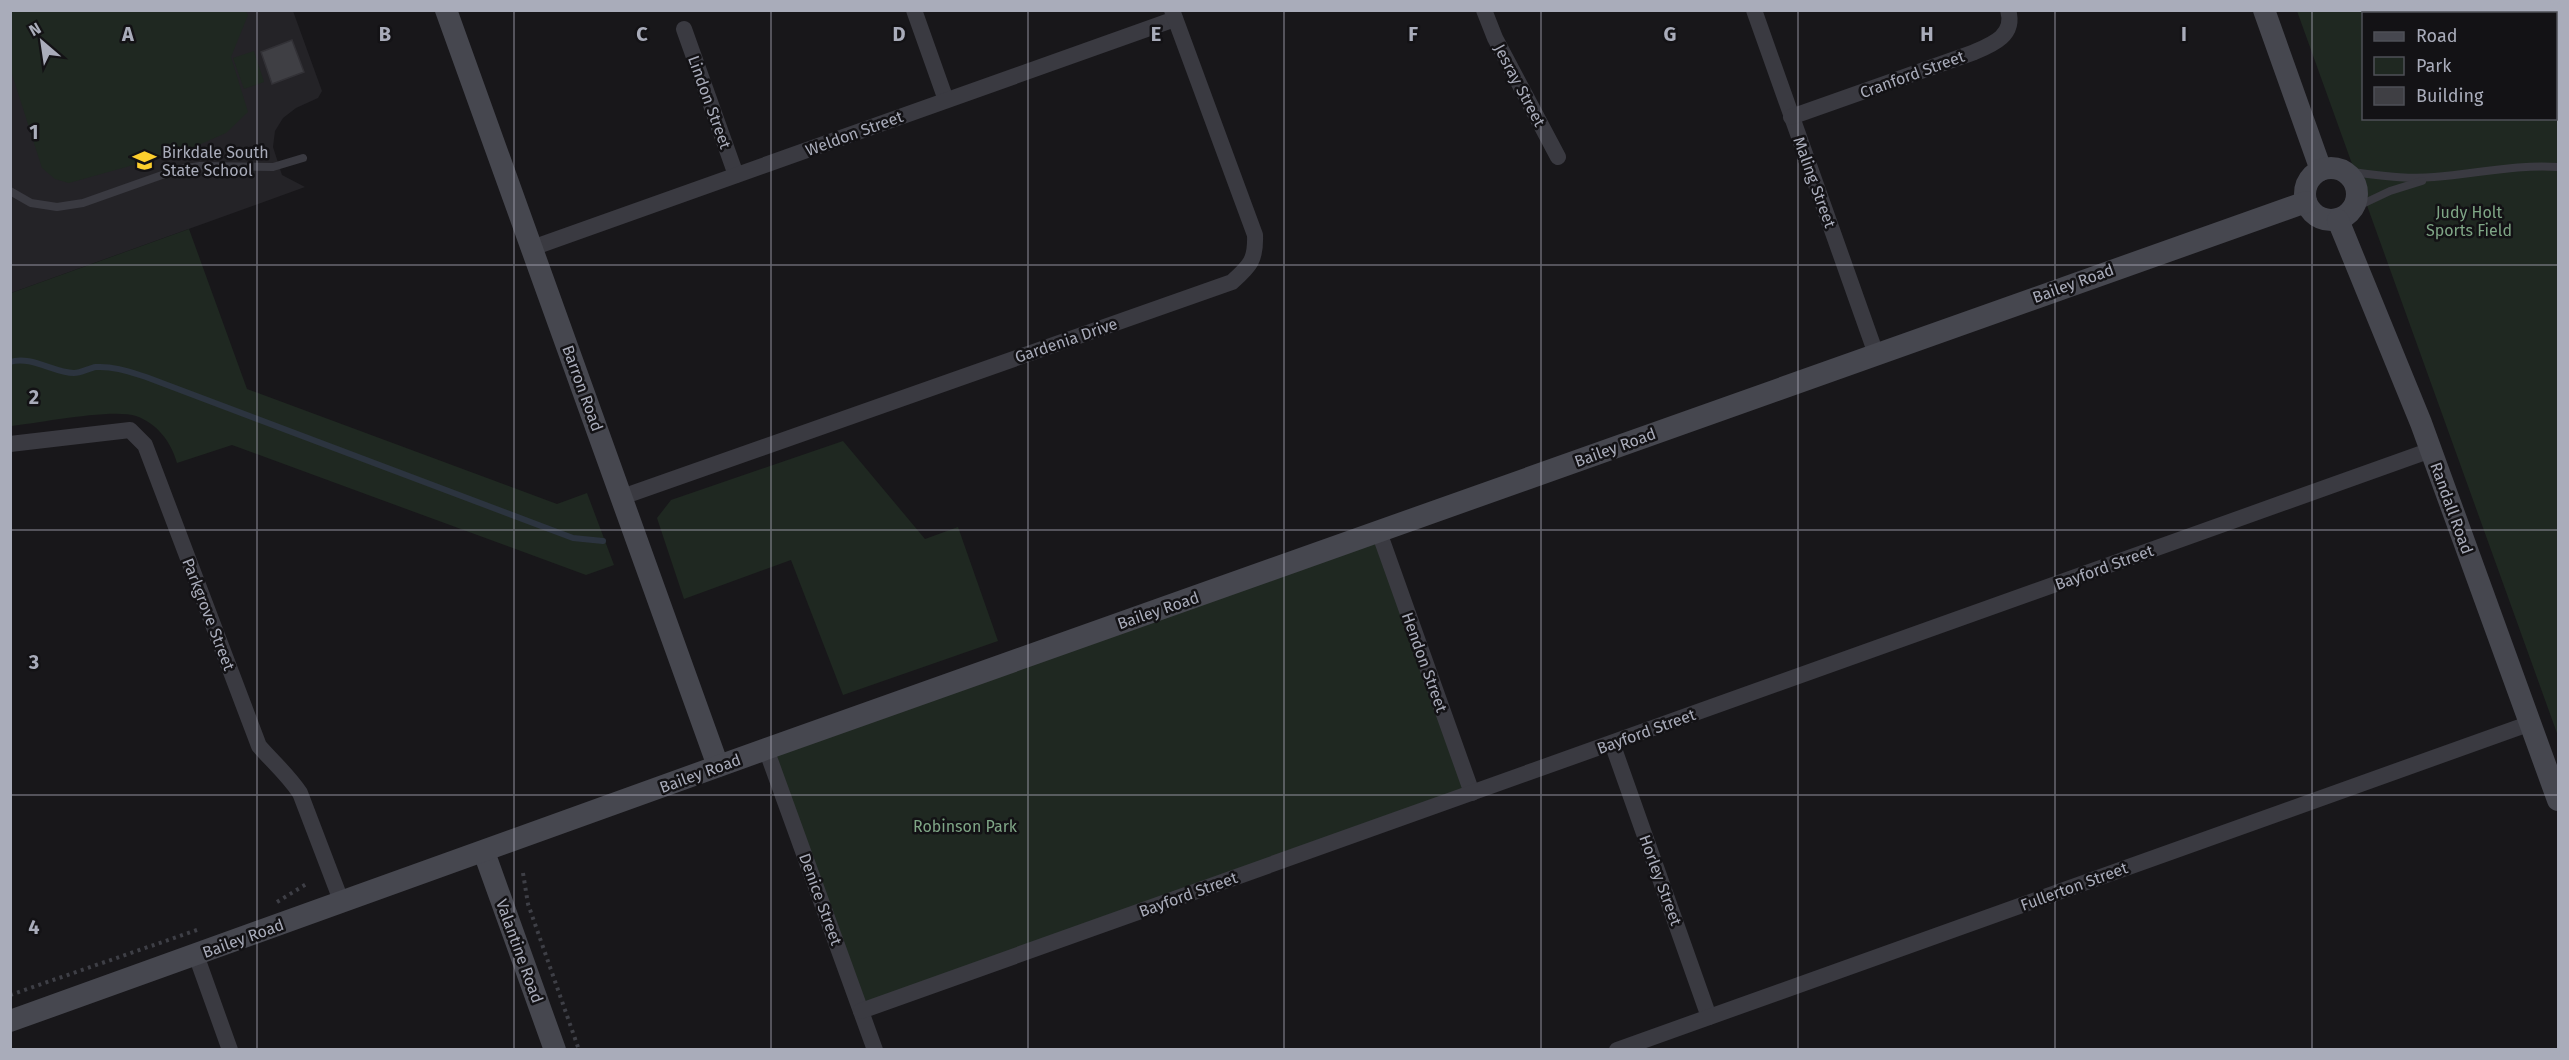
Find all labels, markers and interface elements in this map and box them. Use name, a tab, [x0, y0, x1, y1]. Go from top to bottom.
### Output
north arrow	[12, 12, 72, 72]
legend	[2362, 12, 2557, 120]
text: N	[26, 18, 44, 40]
text: A	[121, 22, 135, 46]
text: B	[379, 22, 391, 46]
text: C	[636, 22, 648, 46]
text: D	[892, 22, 906, 46]
text: E	[1151, 22, 1161, 46]
text: F	[1408, 22, 1418, 46]
text: G	[1664, 22, 1676, 46]
text: H	[1920, 22, 1934, 46]
text: I	[2181, 22, 2187, 46]
text: Road	[2416, 25, 2458, 47]
street label: Jesray Street	[1490, 41, 1549, 130]
street label: Cranford Street	[1857, 47, 1967, 102]
street label: Lindon Street	[684, 53, 735, 152]
text: Park	[2416, 55, 2452, 77]
text: Building	[2416, 85, 2484, 107]
street label: Weldon Street	[803, 107, 906, 160]
text: 1	[29, 120, 39, 144]
street label: Maling Street	[1789, 134, 1840, 231]
place label: Birkdale South State School	[162, 143, 269, 180]
school or university icon: Birkdale South State School	[131, 148, 157, 174]
park label: Judy Holt Sports Field	[2426, 203, 2512, 240]
street label: Bailey Road	[2030, 260, 2116, 307]
street label: Gardenia Drive	[1012, 314, 1120, 367]
street label: Barron Road	[558, 343, 607, 434]
text: 2	[29, 385, 39, 409]
street label: Bailey Road	[1572, 424, 1658, 471]
street label: Randall Road	[2426, 460, 2477, 557]
street label: Bayford Street	[2052, 541, 2156, 594]
street label: Parkgrove Street	[178, 555, 239, 673]
street label: Bailey Road	[1115, 588, 1202, 633]
street label: Hendon Street	[1398, 610, 1451, 715]
text: 3	[28, 650, 39, 674]
street label: Bayford Street	[1594, 705, 1698, 758]
street label: Bailey Road	[657, 750, 743, 797]
park label: Robinson Park	[913, 817, 1018, 836]
street label: Horley Street	[1635, 832, 1686, 928]
street label: Denice Street	[795, 851, 846, 948]
street label: Fullerton Street	[2018, 858, 2131, 915]
street label: Bayford Street	[1136, 868, 1240, 921]
street label: Valantine Road	[492, 897, 547, 1006]
text: 4	[28, 915, 40, 939]
street label: Bailey Road	[200, 915, 286, 962]

